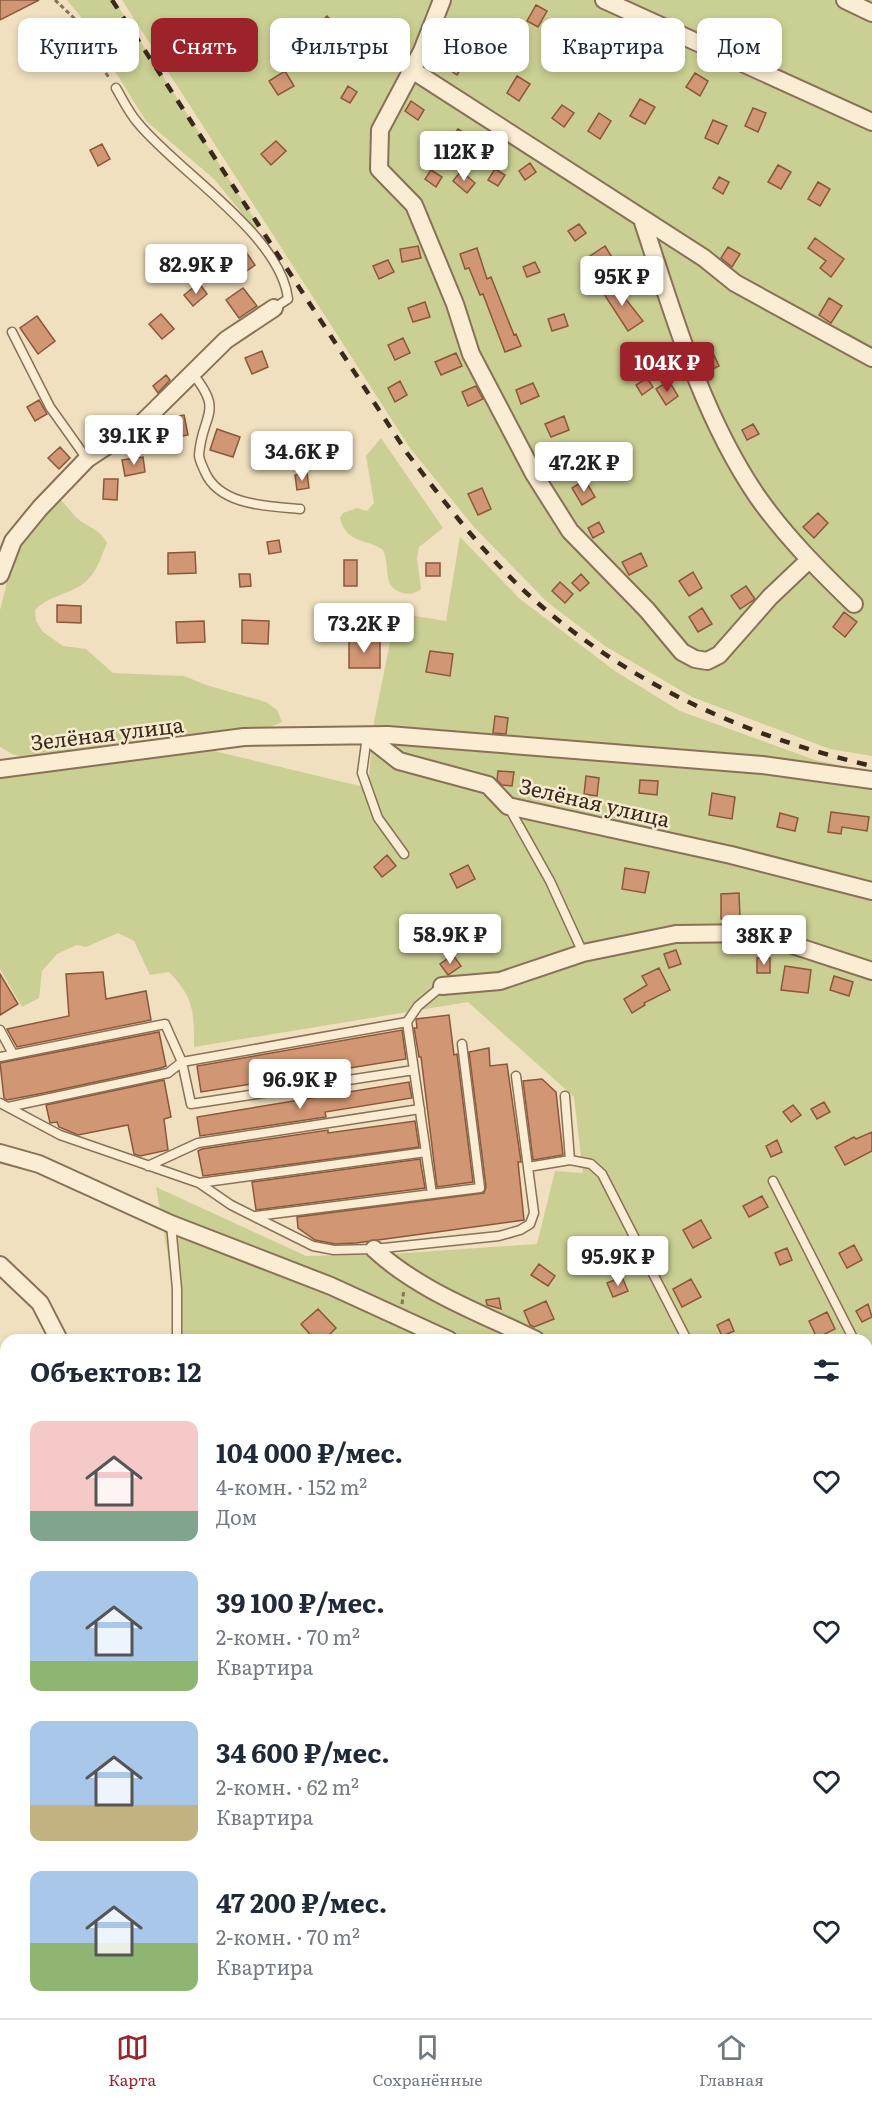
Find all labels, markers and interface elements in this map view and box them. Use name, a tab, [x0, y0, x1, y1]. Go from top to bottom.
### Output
chip: Купить	[18, 18, 139, 72]
chip: Снять	[151, 18, 258, 72]
chip: Фильтры	[270, 18, 410, 72]
chip: Новое	[422, 18, 529, 72]
chip: Квартира	[541, 18, 685, 72]
chip: Дом	[697, 18, 782, 72]
pin: 112K ₽	[415, 131, 513, 182]
text: 112K ₽	[434, 135, 494, 165]
pin: 82.9K ₽	[141, 244, 251, 295]
text: 82.9K ₽	[159, 248, 233, 278]
pin: 95K ₽	[580, 256, 664, 307]
text: 95K ₽	[594, 260, 650, 290]
pin: 104K ₽	[618, 342, 716, 393]
text: 104K ₽	[634, 346, 700, 376]
pin: 39.1K ₽	[79, 415, 189, 466]
text: 39.1K ₽	[99, 419, 169, 449]
pin: 34.6K ₽	[247, 431, 357, 482]
text: 34.6K ₽	[265, 435, 339, 465]
pin: 47.2K ₽	[529, 442, 639, 493]
text: 47.2K ₽	[549, 446, 619, 476]
pin: 73.2K ₽	[309, 603, 419, 654]
text: 73.2K ₽	[328, 607, 400, 637]
street label: Зелёная улица	[29, 707, 186, 757]
street label: Зелёная улица	[517, 769, 674, 834]
pin: 58.9K ₽	[395, 914, 505, 965]
pin: 38K ₽	[722, 915, 806, 966]
text: 58.9K ₽	[413, 918, 487, 948]
text: 38K ₽	[736, 919, 792, 949]
pin: 96.9K ₽	[245, 1059, 355, 1110]
text: 96.9K ₽	[263, 1063, 337, 1093]
pin: 95.9K ₽	[563, 1236, 673, 1287]
text: 95.9K ₽	[581, 1240, 655, 1270]
text: Объектов: 12	[30, 1351, 201, 1390]
icon: filters	[810, 1354, 843, 1387]
text: 104 000 ₽/мес.	[216, 1432, 403, 1471]
icon: home	[78, 1445, 150, 1517]
icon: heart	[810, 1465, 843, 1498]
text: 4-комн. · 152 m²	[216, 1471, 367, 1501]
text: Дом	[216, 1501, 257, 1531]
text: 39 100 ₽/мес.	[216, 1582, 385, 1621]
icon: home	[78, 1595, 150, 1667]
icon: heart	[810, 1615, 843, 1648]
text: 2-комн. · 70 m²	[216, 1621, 360, 1651]
text: Квартира	[216, 1651, 313, 1681]
text: 34 600 ₽/мес.	[216, 1732, 390, 1771]
icon: home	[78, 1745, 150, 1817]
icon: heart	[810, 1765, 843, 1798]
text: 2-комн. · 62 m²	[216, 1771, 359, 1801]
text: Квартира	[216, 1801, 313, 1831]
text: 47 200 ₽/мес.	[216, 1882, 387, 1921]
icon: home	[78, 1895, 150, 1967]
icon: heart	[810, 1915, 843, 1948]
text: 2-комн. · 70 m²	[216, 1921, 360, 1951]
text: Квартира	[216, 1951, 313, 1981]
tab: Карта	[108, 2031, 156, 2091]
tab: Сохранённые	[373, 2031, 483, 2091]
tab: Главная	[699, 2031, 764, 2091]

